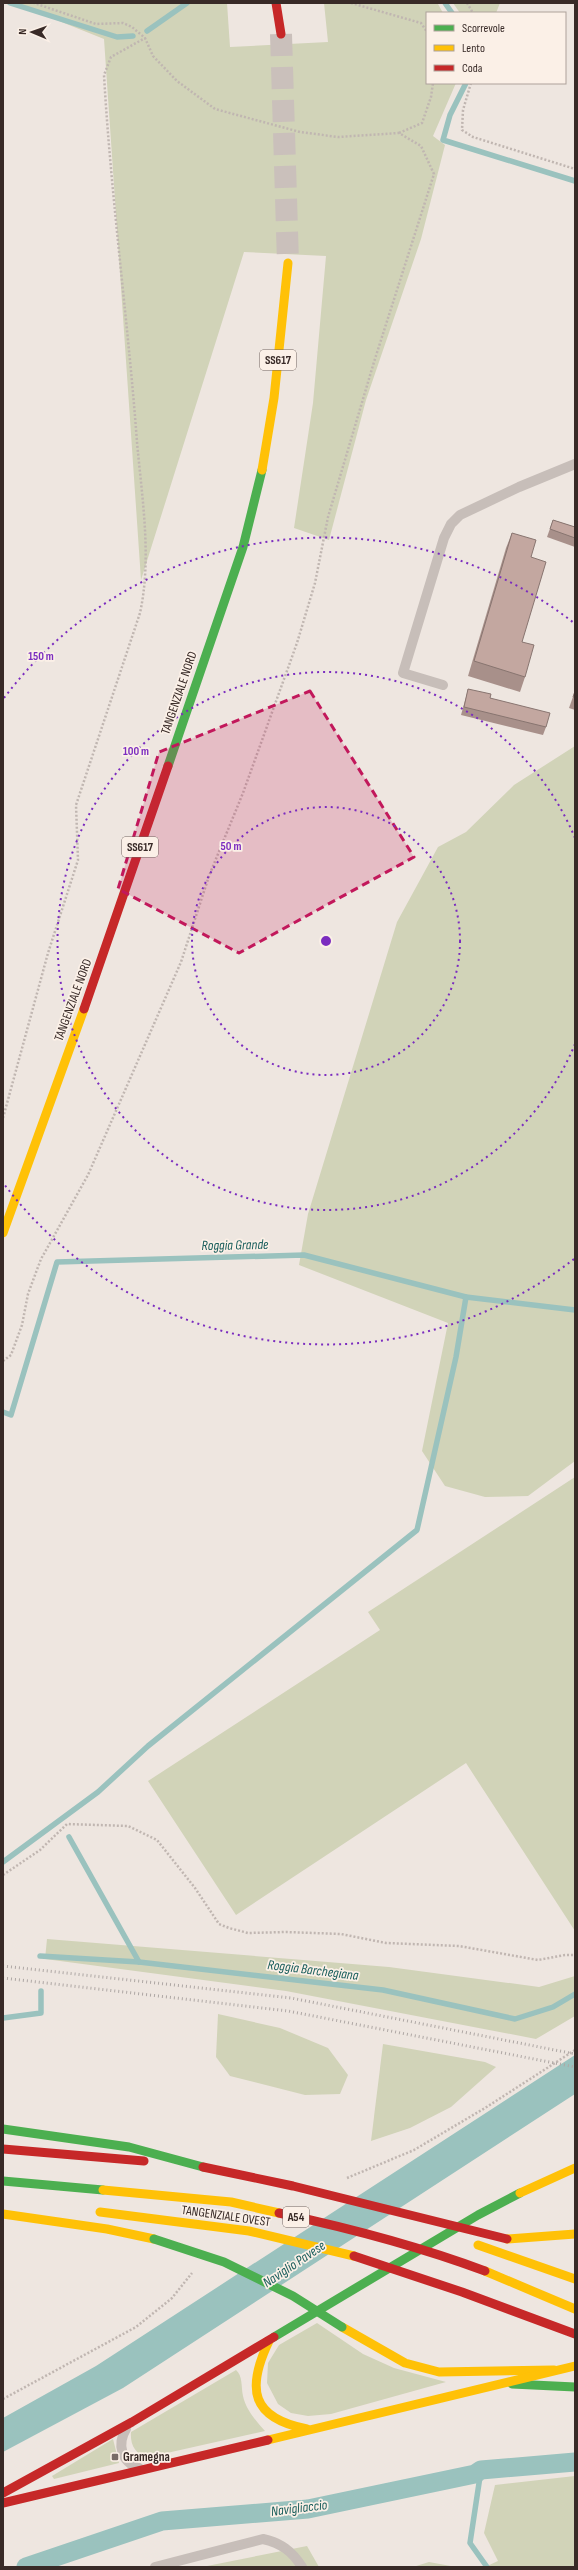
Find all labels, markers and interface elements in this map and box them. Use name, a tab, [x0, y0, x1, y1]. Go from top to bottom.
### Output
north arrow	[12, 12, 52, 52]
legend	[426, 12, 566, 84]
text: Scorrevole	[462, 21, 505, 36]
text: N	[16, 28, 29, 35]
text: Lento	[462, 41, 485, 56]
text: Coda	[462, 61, 483, 76]
road number: SS617	[260, 350, 296, 370]
text: 150 m	[28, 649, 54, 664]
street label: TANGENZIALE NORD	[157, 649, 201, 737]
text: 100 m	[123, 744, 149, 759]
road number: SS617	[122, 837, 158, 857]
text: 50 m	[221, 839, 241, 854]
centre of rings	[319, 934, 333, 948]
street label: TANGENZIALE NORD	[51, 957, 95, 1043]
water label: Roggia Grande	[201, 1236, 269, 1254]
water label: Roggia Barchegiana	[267, 1956, 360, 1984]
street label: TANGENZIALE OVEST	[181, 2202, 271, 2230]
road number: A54	[283, 2207, 309, 2227]
water label: Naviglio Pavese	[259, 2237, 329, 2291]
place label: Gramegna	[123, 2449, 170, 2465]
marker: Gramegna	[110, 2452, 120, 2462]
water label: Navigliaccio	[270, 2496, 328, 2520]

